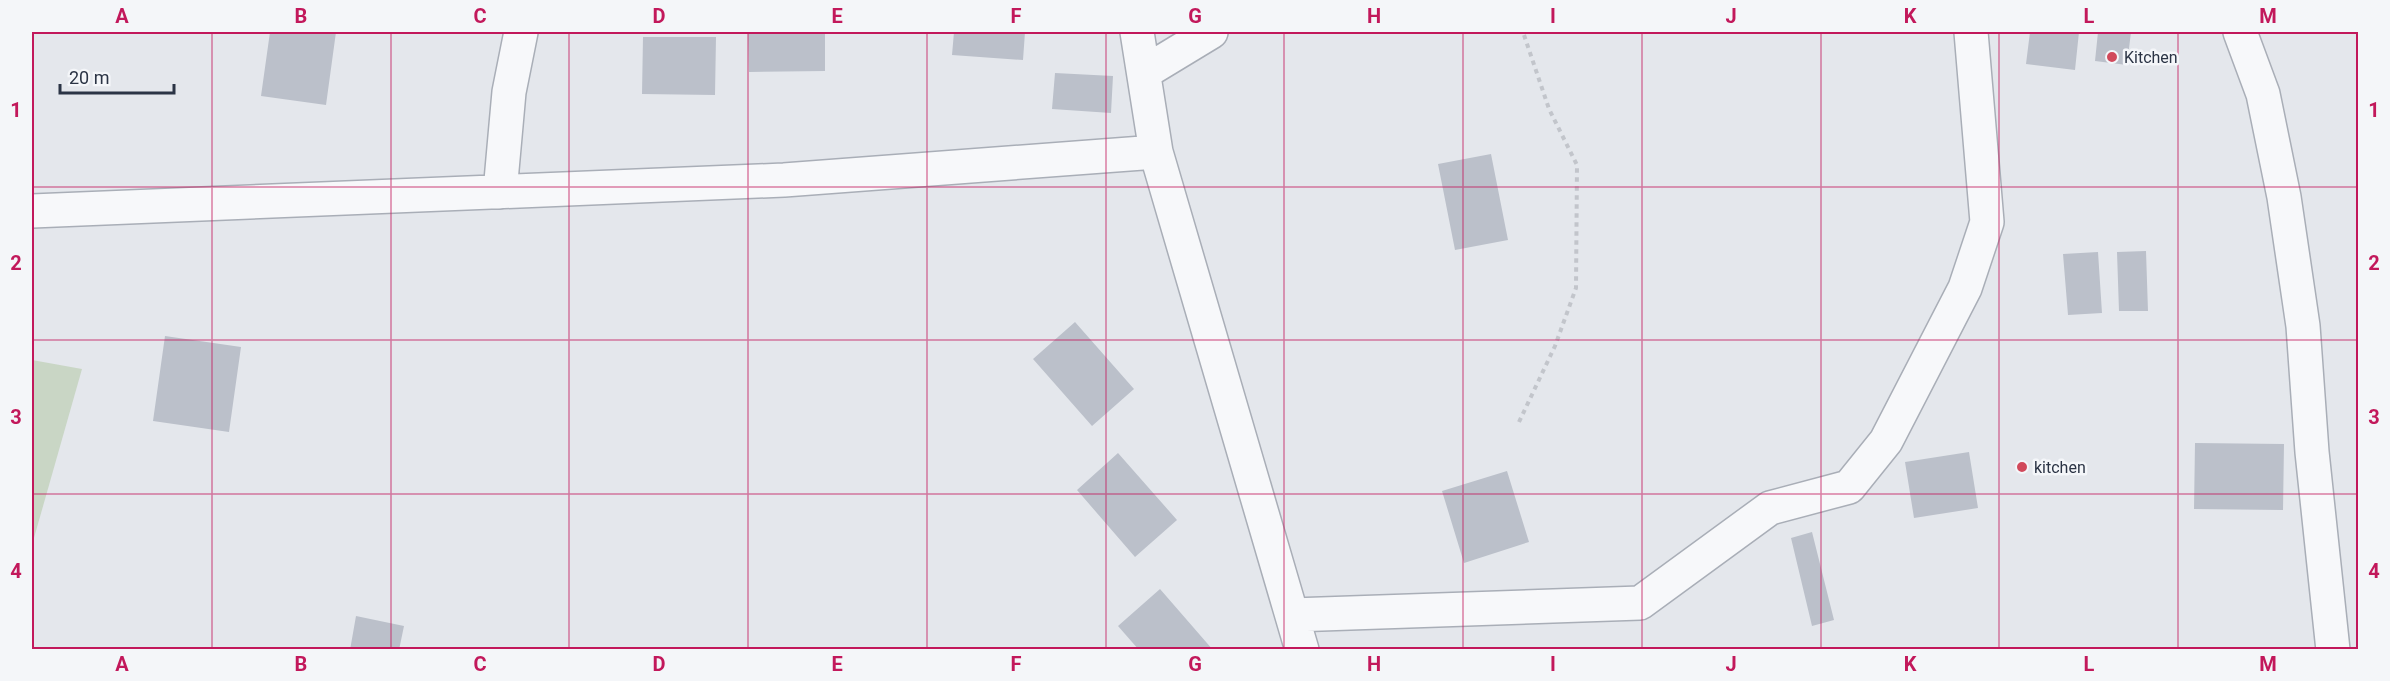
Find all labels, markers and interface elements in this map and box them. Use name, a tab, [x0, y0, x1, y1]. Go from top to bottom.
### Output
text: A	[115, 4, 129, 28]
text: B	[295, 4, 307, 28]
text: C	[473, 4, 487, 28]
text: D	[653, 4, 666, 28]
text: E	[831, 4, 843, 28]
text: F	[1011, 4, 1022, 28]
text: G	[1188, 4, 1202, 28]
text: H	[1367, 4, 1381, 28]
text: I	[1550, 4, 1556, 28]
text: J	[1725, 4, 1737, 28]
text: K	[1904, 4, 1917, 28]
text: L	[2084, 4, 2095, 28]
text: M	[2259, 4, 2277, 28]
place label: Kitchen	[2124, 48, 2178, 67]
marker: Kitchen	[2105, 50, 2119, 64]
scale bar	[60, 57, 174, 95]
text: 20 m	[69, 67, 109, 88]
text: 1	[10, 98, 22, 122]
text: 1	[2368, 98, 2380, 122]
text: 2	[10, 251, 22, 275]
text: 2	[2368, 251, 2380, 275]
text: 3	[10, 405, 22, 429]
text: 3	[2368, 405, 2380, 429]
place label: kitchen	[2034, 458, 2086, 477]
marker: kitchen	[2015, 460, 2029, 474]
text: 4	[10, 559, 22, 583]
text: 4	[2368, 559, 2380, 583]
text: A	[115, 652, 129, 676]
text: B	[295, 652, 307, 676]
text: C	[473, 652, 487, 676]
text: D	[653, 652, 666, 676]
text: E	[831, 652, 843, 676]
text: F	[1011, 652, 1022, 676]
text: G	[1188, 652, 1202, 676]
text: H	[1367, 652, 1381, 676]
text: I	[1550, 652, 1556, 676]
text: J	[1725, 652, 1737, 676]
text: K	[1904, 652, 1917, 676]
text: L	[2084, 652, 2095, 676]
text: M	[2259, 652, 2277, 676]

